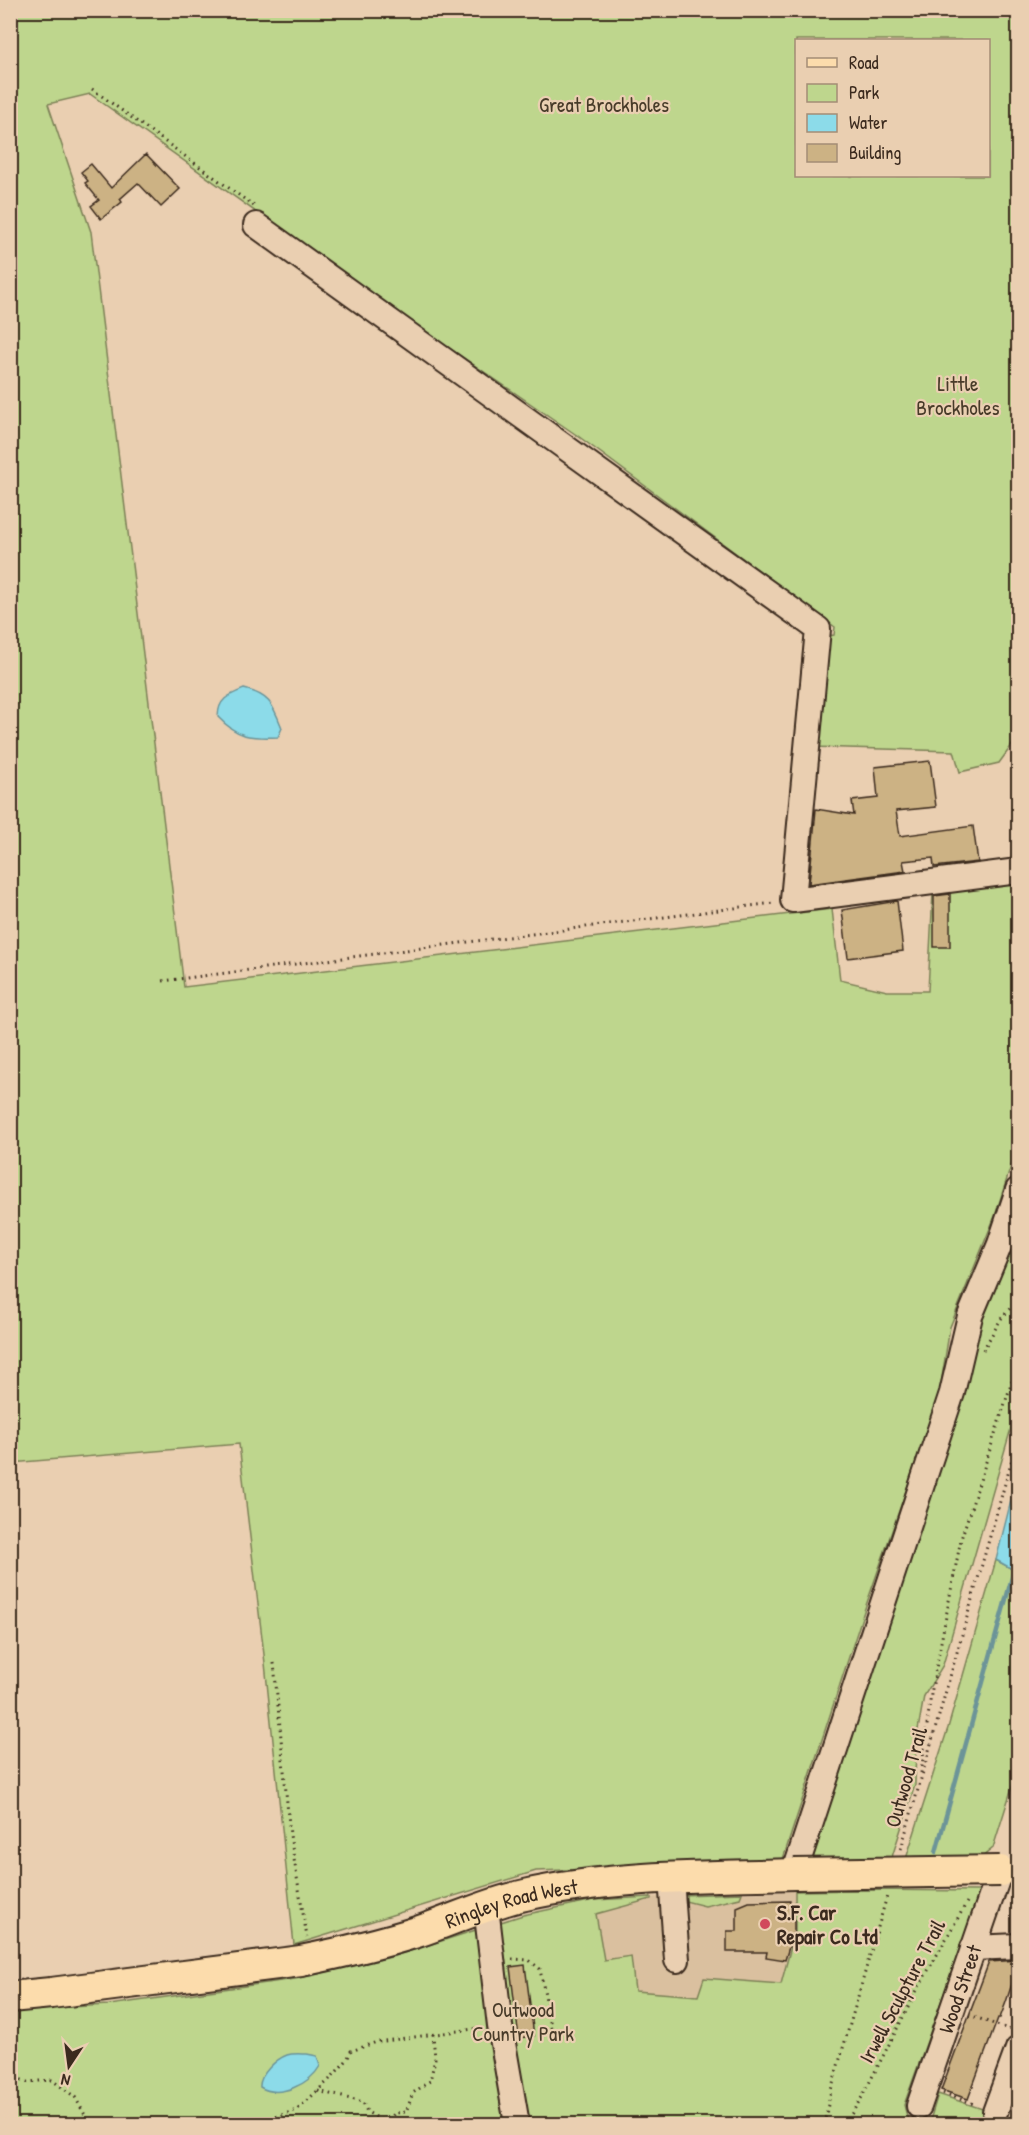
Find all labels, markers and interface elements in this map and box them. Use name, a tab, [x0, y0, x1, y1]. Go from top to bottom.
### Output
legend	[795, 39, 990, 177]
text: Road	[849, 50, 879, 75]
text: Park	[849, 80, 880, 105]
park label: Great Brockholes	[539, 90, 669, 119]
text: Water	[849, 110, 887, 135]
text: Building	[849, 140, 901, 165]
park label: Little Brockholes	[916, 369, 1000, 422]
street label: Outwood Trail	[878, 1723, 934, 1831]
street label: Ringley Road West	[441, 1871, 580, 1935]
place label: S.F. Car Repair Co Ltd	[777, 1898, 879, 1952]
street label: Irwell Sculpture Trail	[852, 1914, 952, 2068]
marker: S.F. Car Repair Co Ltd	[758, 1917, 772, 1931]
street label: Wood Street	[931, 1940, 988, 2037]
park label: Outwood Country Park	[472, 1995, 574, 2048]
north arrow	[39, 2036, 99, 2096]
text: N	[59, 2069, 72, 2092]

